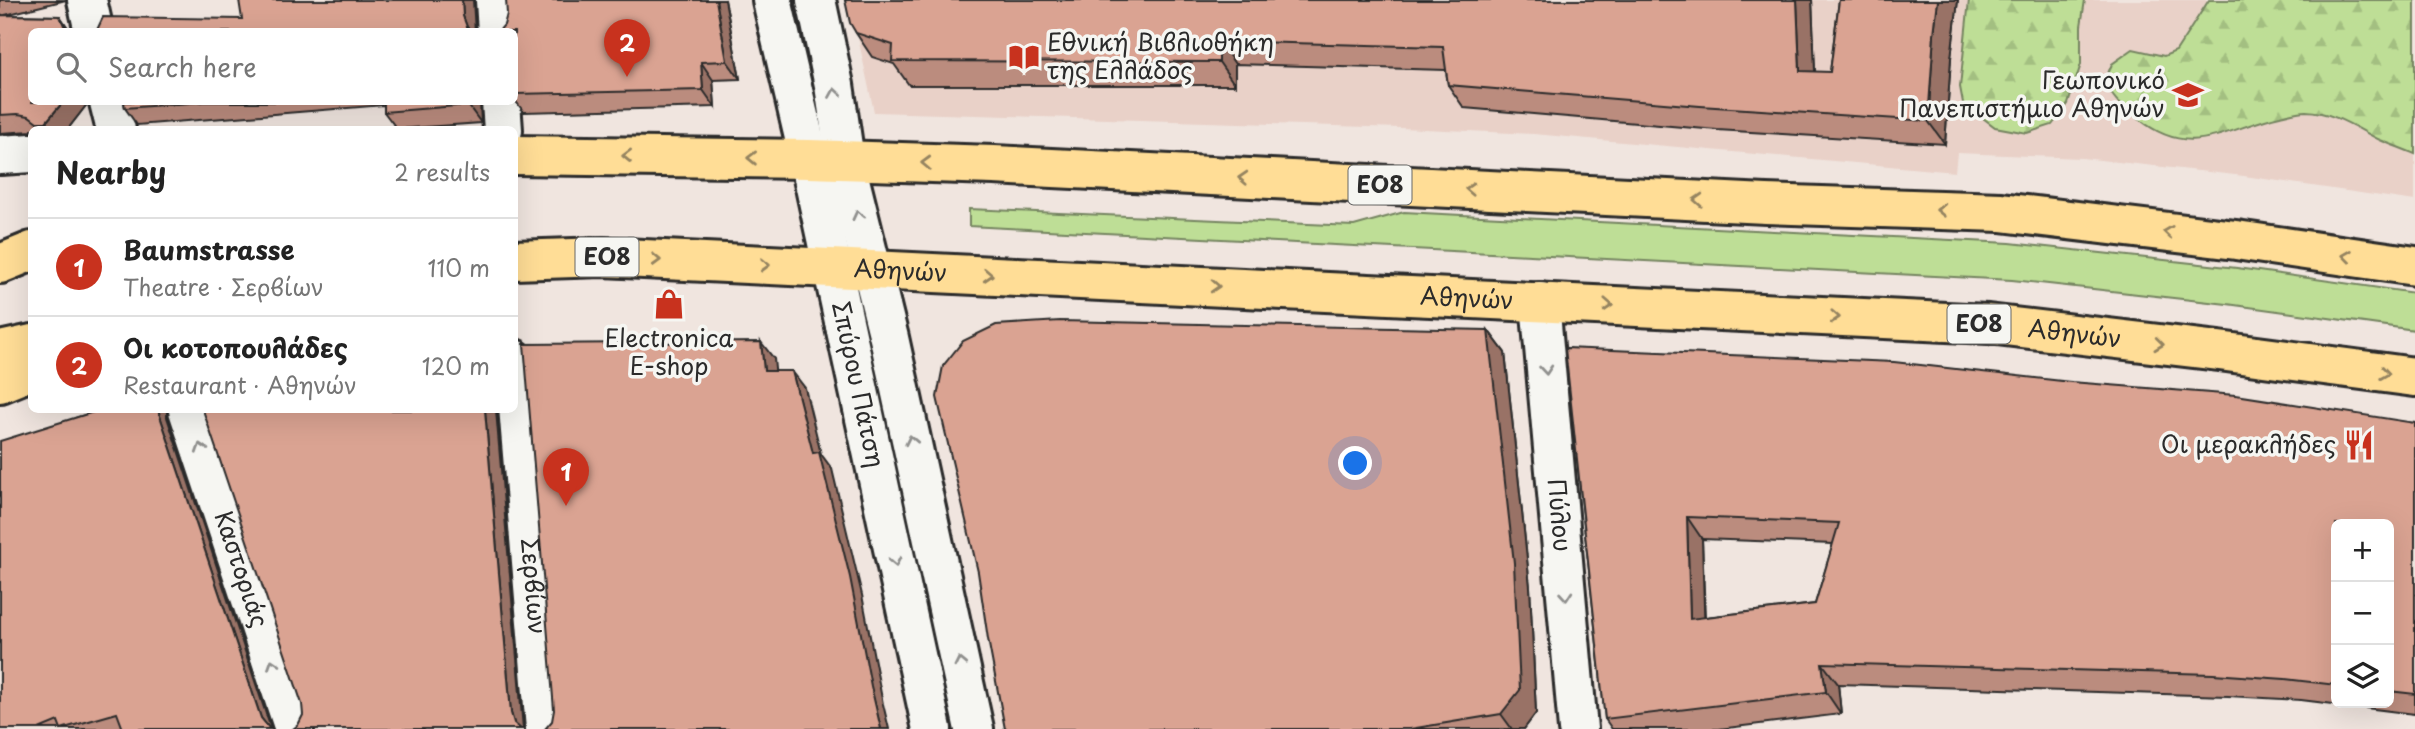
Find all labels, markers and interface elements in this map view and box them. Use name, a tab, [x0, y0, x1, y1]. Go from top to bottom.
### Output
pin: 2	[604, 19, 650, 77]
place label: Εθνική Βιβλιοθήκη της Ελλάδος	[1047, 23, 1274, 87]
search box	[28, 28, 518, 105]
library icon: Εθνική Βιβλιοθήκη της Ελλάδος	[1007, 40, 1041, 74]
text: Search here	[108, 47, 257, 86]
icon: search	[52, 48, 90, 86]
place label: Γεωπονικό Πανεπιστήμιο Αθηνών	[1899, 61, 2165, 125]
school or university icon: Γεωπονικό Πανεπιστήμιο Αθηνών	[2171, 78, 2205, 112]
one-way arrow	[828, 87, 843, 99]
one-way arrow	[621, 148, 632, 164]
text: Nearby	[56, 149, 166, 194]
one-way arrow	[746, 150, 757, 165]
text: 2 results	[394, 154, 490, 189]
one-way arrow	[920, 155, 930, 171]
road number: ΕΟ8	[1348, 166, 1412, 204]
one-way arrow	[1237, 170, 1248, 185]
one-way arrow	[1465, 182, 1476, 197]
one-way arrow	[1692, 193, 1703, 208]
one-way arrow	[1936, 202, 1946, 218]
one-way arrow	[852, 209, 866, 221]
one-way arrow	[2162, 224, 2174, 239]
text: Baumstrasse	[123, 230, 295, 269]
road number: ΕΟ8	[576, 238, 638, 276]
street label: Αθηνών	[853, 249, 948, 290]
one-way arrow	[2342, 249, 2353, 264]
text: 1	[74, 250, 85, 285]
text: 110 m	[428, 250, 490, 285]
one-way arrow	[651, 253, 662, 268]
one-way arrow	[760, 257, 771, 272]
one-way arrow	[983, 267, 994, 282]
text: Theatre · Σερβίων	[123, 269, 324, 304]
street label: Αθηνών	[1419, 277, 1515, 317]
one-way arrow	[1210, 278, 1221, 293]
shop icon: Electronica E-shop	[652, 287, 686, 321]
street label: Σπύρου Πάτση	[824, 298, 895, 471]
one-way arrow	[1602, 298, 1613, 313]
road number: ΕΟ8	[1948, 304, 2010, 344]
one-way arrow	[1830, 309, 1841, 324]
street label: Αθηνών	[2026, 309, 2124, 355]
place label: Electronica E-shop	[605, 319, 733, 383]
text: Οι κοτοπουλάδες	[123, 328, 348, 367]
one-way arrow	[2153, 336, 2165, 351]
text: 2	[71, 348, 87, 383]
text: 120 m	[422, 348, 490, 383]
one-way arrow	[1538, 365, 1553, 376]
one-way arrow	[2379, 366, 2391, 381]
text: Restaurant · Αθηνών	[123, 367, 357, 402]
place label: Οι μερακλήδες	[2161, 425, 2336, 461]
restaurant icon: Οι μερακλήδες	[2342, 428, 2376, 462]
one-way arrow	[904, 434, 919, 446]
one-way arrow	[195, 443, 209, 455]
your location	[1338, 446, 1372, 480]
pin: 1	[543, 448, 589, 506]
street label: Πύλου	[1540, 477, 1582, 553]
street label: Καστοριάς	[207, 506, 279, 632]
map controls	[2331, 519, 2394, 708]
button: +	[2331, 519, 2394, 582]
street label: Σερβίων	[513, 536, 557, 636]
one-way arrow	[887, 556, 902, 568]
button: −	[2331, 582, 2394, 645]
one-way arrow	[1558, 591, 1573, 602]
button: layers	[2331, 645, 2394, 708]
one-way arrow	[953, 656, 968, 668]
one-way arrow	[266, 659, 281, 671]

